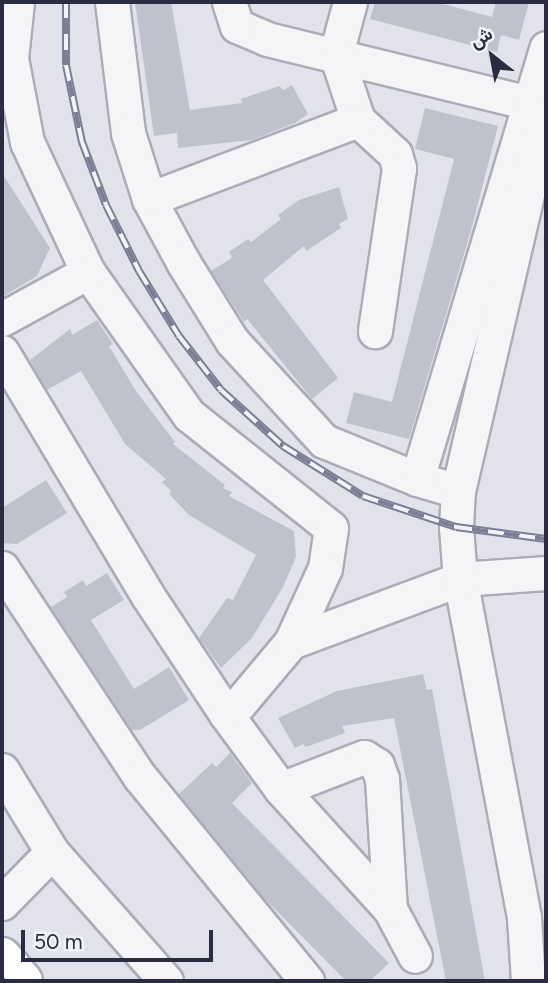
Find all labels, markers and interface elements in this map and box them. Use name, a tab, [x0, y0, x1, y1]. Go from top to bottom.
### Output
north arrow	[457, 21, 527, 91]
text: ش	[465, 22, 497, 53]
scale bar	[24, 916, 217, 960]
text: 50 m	[34, 929, 83, 954]

